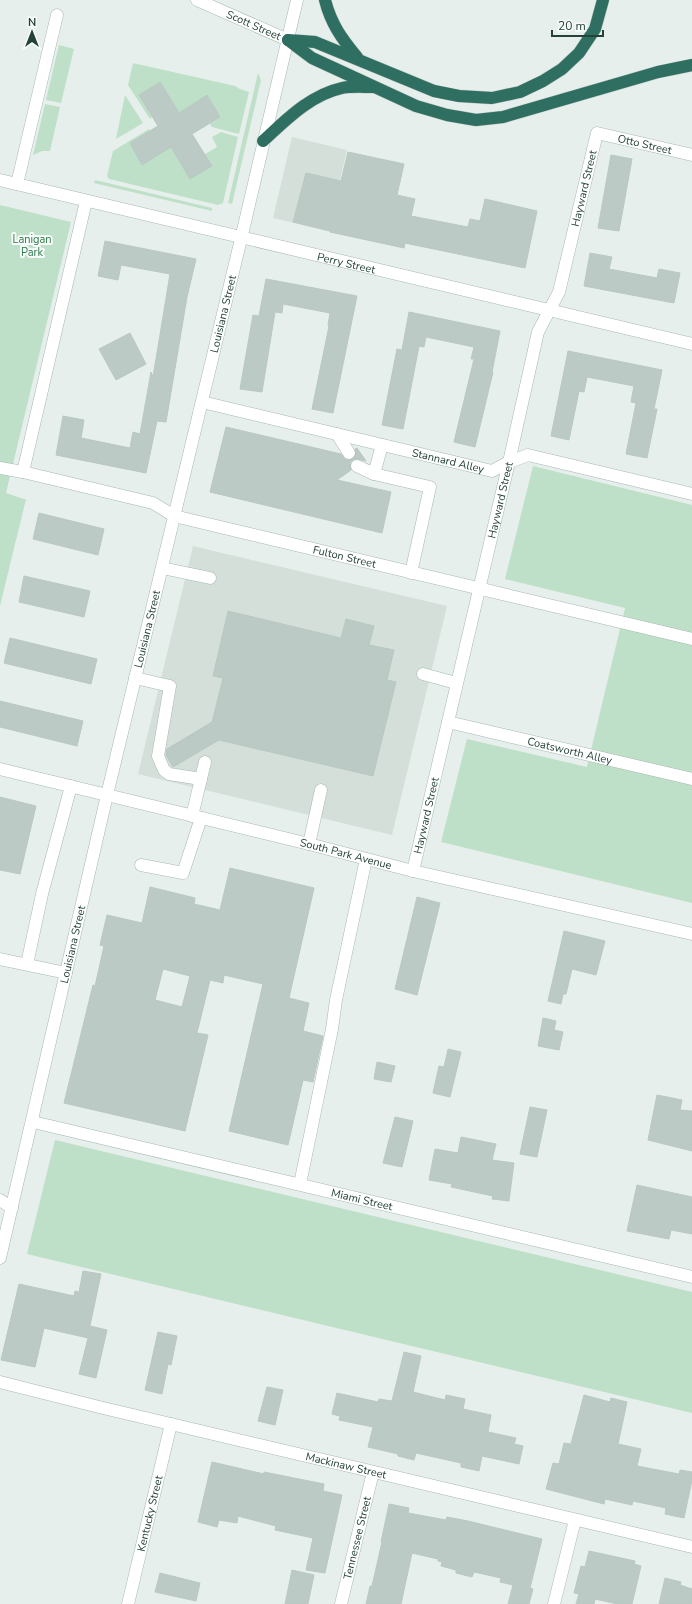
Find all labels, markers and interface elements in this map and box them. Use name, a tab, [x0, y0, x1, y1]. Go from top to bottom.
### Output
street label: Scott Street	[224, 7, 283, 44]
north arrow	[12, 12, 52, 52]
scale bar	[552, 12, 603, 38]
text: N	[28, 15, 36, 30]
text: 20 m	[558, 18, 586, 34]
street label: Otto Street	[616, 131, 673, 158]
street label: Hayward Street	[568, 149, 601, 228]
park label: Lanigan Park	[12, 232, 52, 260]
street label: Perry Street	[315, 249, 377, 278]
street label: Louisiana Street	[207, 274, 240, 354]
street label: Stannard Alley	[410, 445, 486, 477]
street label: Hayward Street	[484, 460, 517, 540]
street label: Fulton Street	[311, 542, 378, 572]
street label: Louisiana Street	[131, 589, 164, 669]
street label: Coatsworth Alley	[526, 734, 614, 768]
street label: Hayward Street	[410, 776, 443, 855]
street label: South Park Avenue	[298, 835, 393, 873]
street label: Louisiana Street	[57, 904, 89, 985]
street label: Miami Street	[330, 1185, 394, 1214]
street label: Mackinaw Street	[304, 1449, 388, 1483]
street label: Kentucky Street	[134, 1474, 166, 1553]
street label: Tennessee Street	[340, 1495, 375, 1581]

